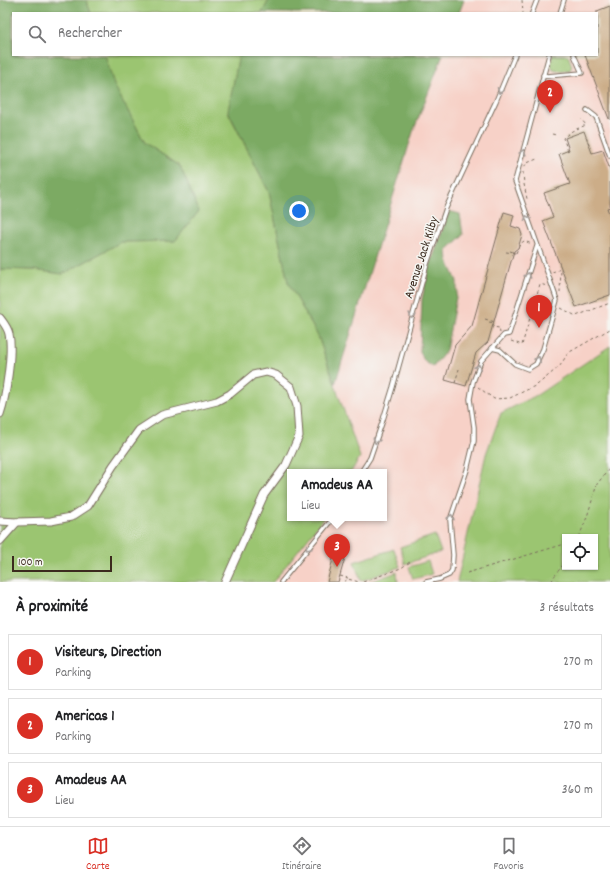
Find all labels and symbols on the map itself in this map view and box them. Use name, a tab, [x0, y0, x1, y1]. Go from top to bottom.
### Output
pin: 2	[537, 80, 563, 113]
one-way arrow	[497, 87, 505, 95]
one-way arrow	[518, 149, 526, 155]
your location	[289, 201, 309, 221]
street label: Avenue Jack Kilby	[400, 214, 445, 301]
one-way arrow	[524, 215, 532, 222]
one-way arrow	[523, 271, 532, 278]
pin: 1	[526, 295, 552, 328]
one-way arrow	[408, 312, 417, 319]
one-way arrow	[533, 356, 541, 363]
one-way arrow	[474, 363, 482, 370]
one-way arrow	[372, 437, 381, 444]
one-way arrow	[447, 514, 455, 520]
pin: 3	[324, 534, 350, 567]
one-way arrow	[306, 544, 313, 551]
scale bar	[12, 554, 112, 573]

